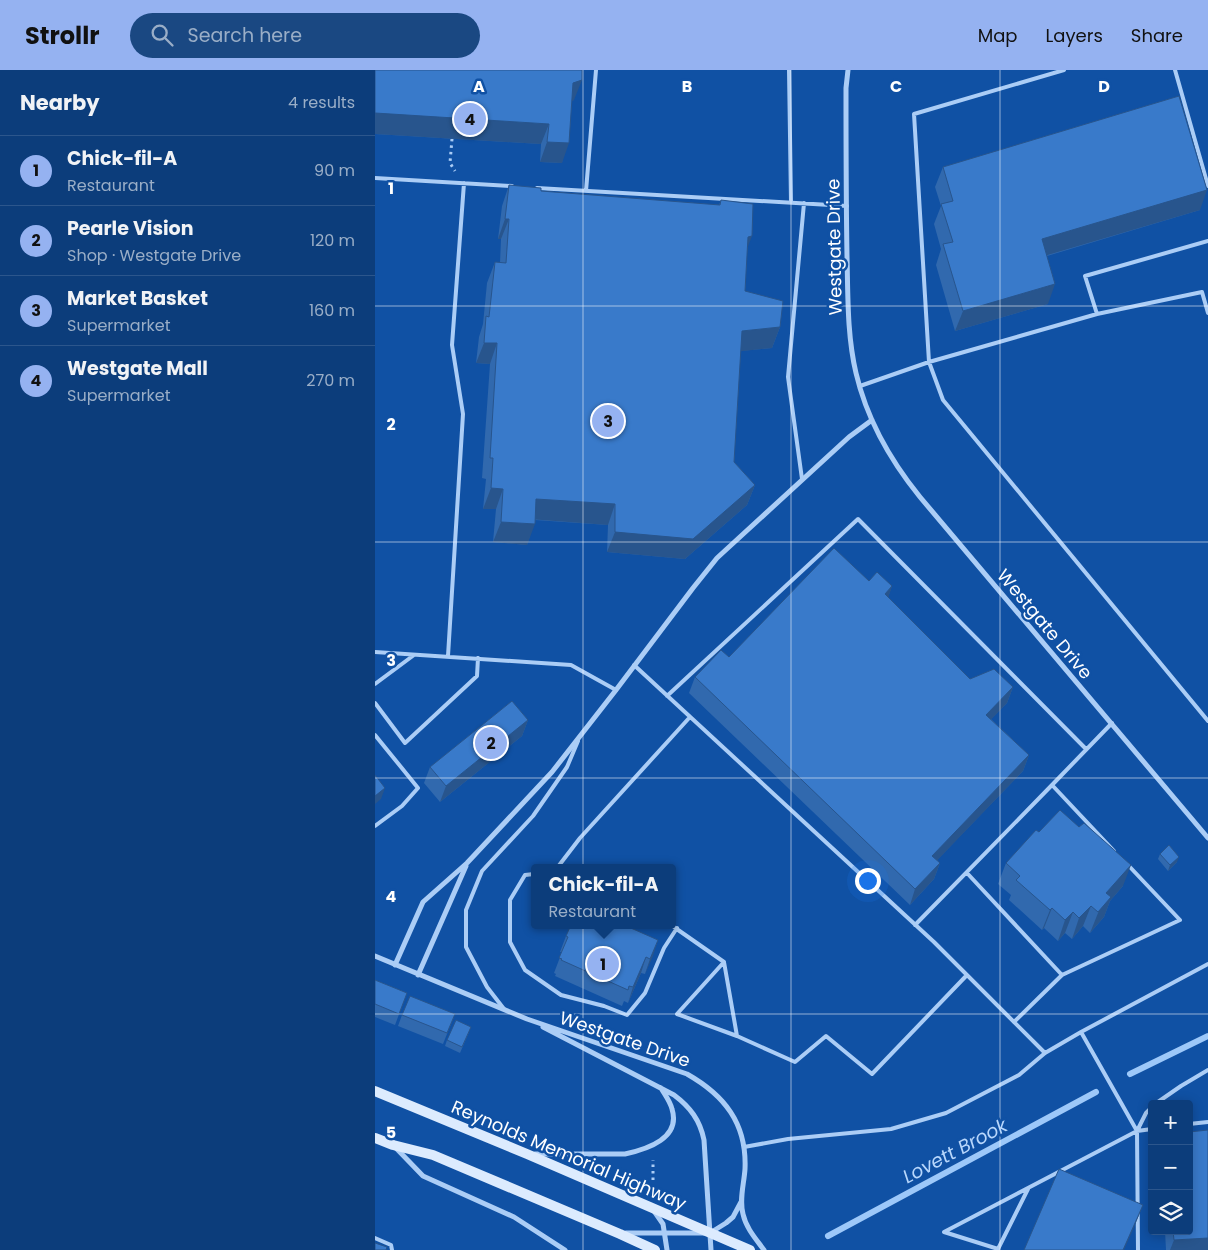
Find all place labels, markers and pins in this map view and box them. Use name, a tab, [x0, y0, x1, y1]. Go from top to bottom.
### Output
pin: 4	[454, 100, 486, 138]
pin: 3	[592, 402, 624, 440]
pin: 2	[475, 724, 507, 762]
pin: 1	[587, 945, 619, 983]

